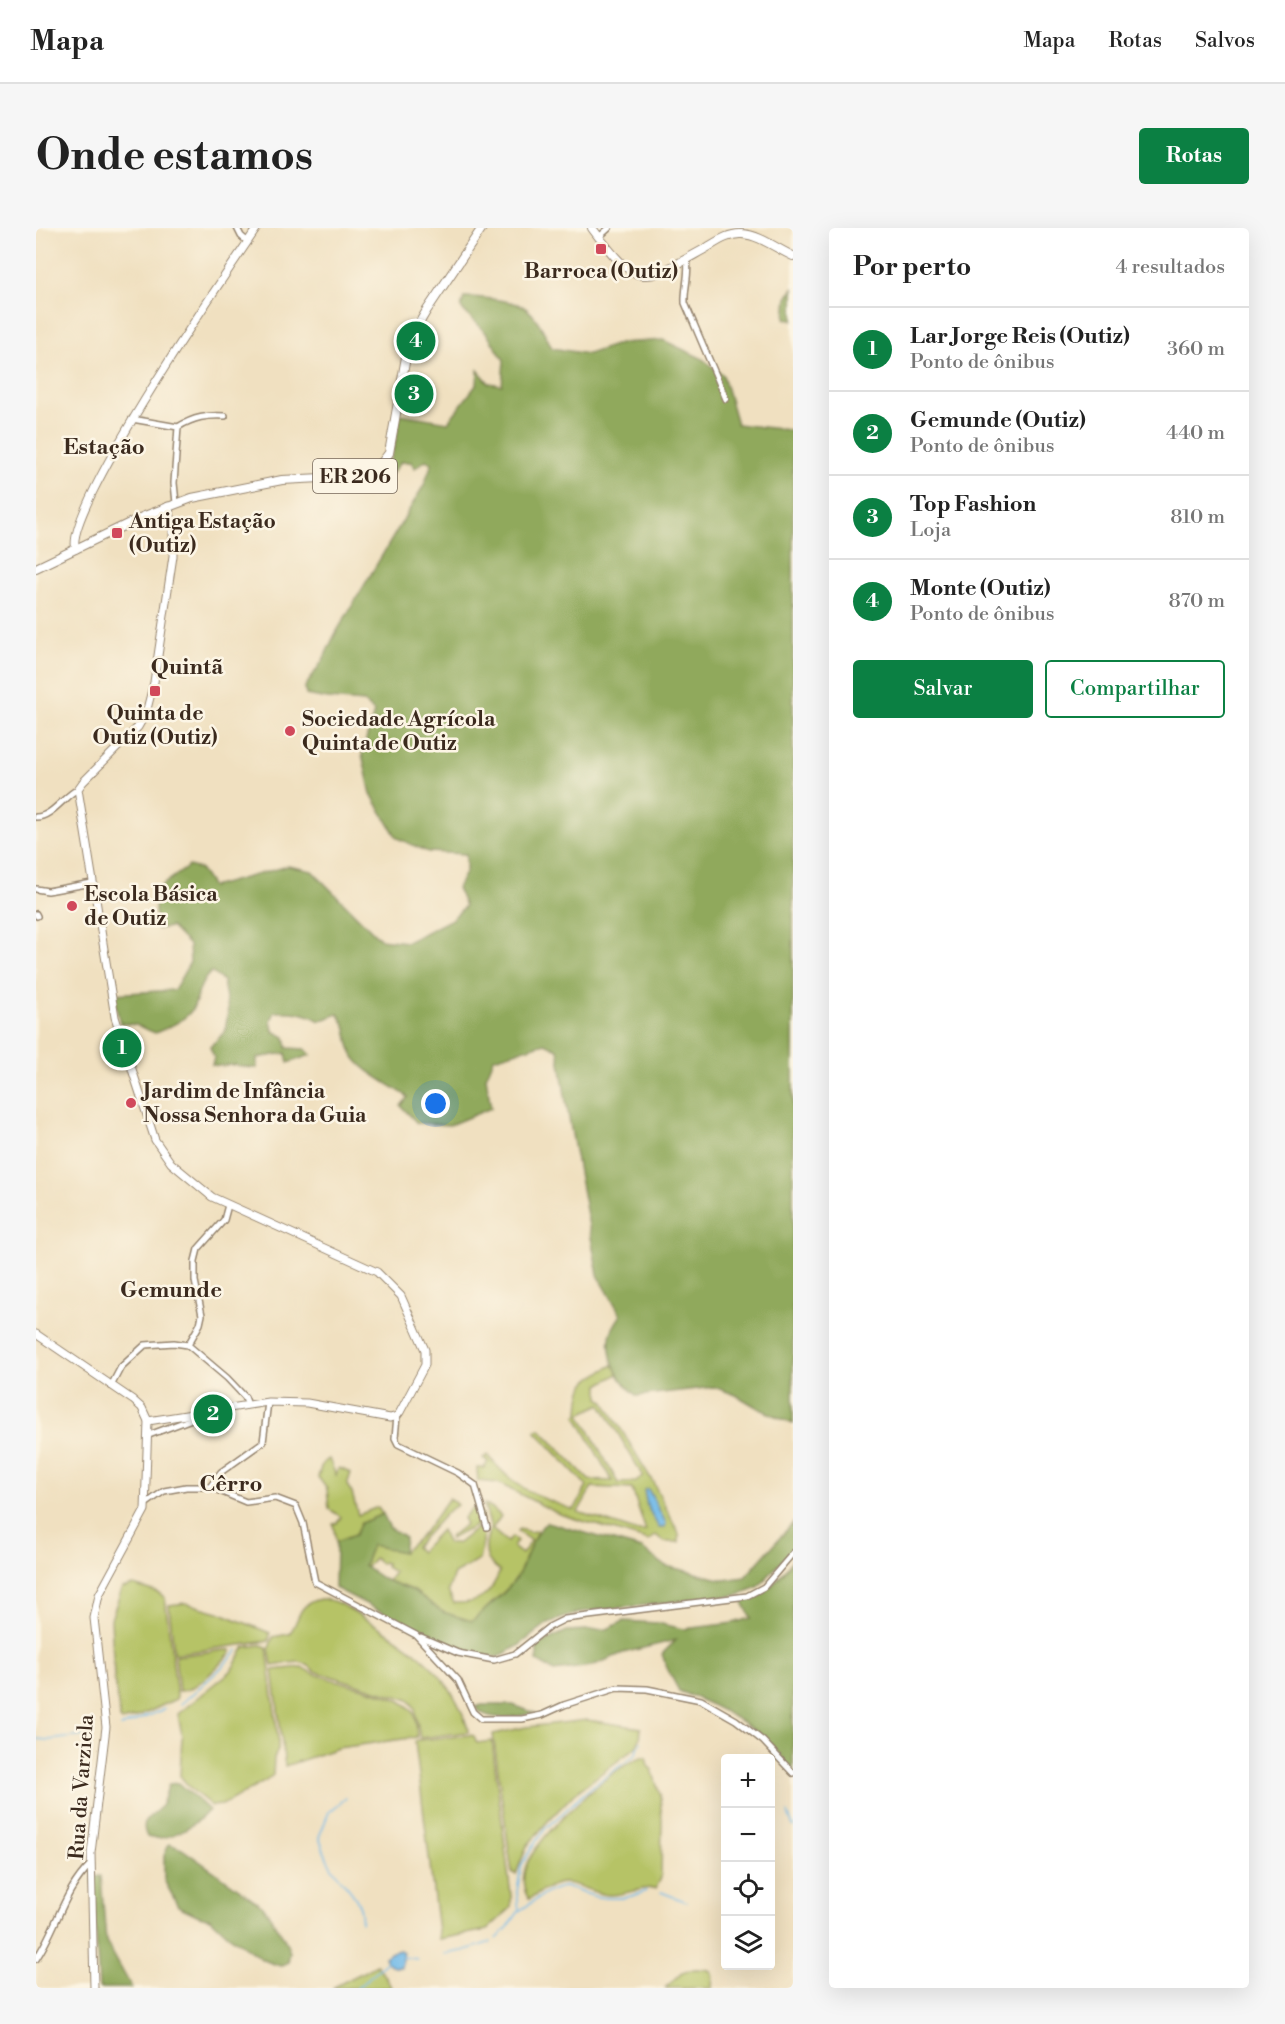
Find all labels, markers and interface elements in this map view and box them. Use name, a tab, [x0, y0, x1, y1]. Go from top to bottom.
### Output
text: Mapa	[30, 24, 104, 59]
text: Mapa	[1023, 28, 1075, 54]
text: Rotas	[1108, 28, 1162, 54]
text: Salvos	[1195, 28, 1255, 54]
button: Rotas	[1139, 128, 1249, 184]
text: Onde estamos	[36, 130, 313, 183]
marker: Barroca (Outiz)	[594, 242, 608, 256]
text: Por perto	[853, 251, 971, 283]
text: 4 resultados	[1115, 255, 1225, 280]
place label: Barroca (Outiz)	[524, 259, 678, 285]
pin: 4	[396, 318, 436, 364]
text: Lar Jorge Reis (Outiz)	[910, 323, 1130, 350]
text: 1	[868, 337, 877, 362]
text: 360 m	[1167, 337, 1225, 362]
text: Ponto de ônibus	[910, 350, 1055, 375]
pin: 3	[394, 372, 434, 416]
text: Gemunde (Outiz)	[910, 407, 1086, 434]
text: 2	[866, 421, 879, 446]
text: 440 m	[1166, 421, 1225, 446]
district label: Estação	[63, 434, 145, 461]
text: Ponto de ônibus	[910, 434, 1055, 459]
road number: ER 206	[313, 459, 397, 493]
text: Top Fashion	[910, 491, 1036, 518]
text: 3	[866, 505, 879, 530]
text: 810 m	[1170, 505, 1225, 530]
place label: Antiga Estação (Outiz)	[128, 509, 276, 559]
text: Loja	[910, 518, 951, 543]
marker: Antiga Estação (Outiz)	[110, 526, 124, 540]
text: Monte (Outiz)	[910, 575, 1050, 602]
text: 4	[866, 589, 879, 614]
text: 870 m	[1168, 589, 1225, 614]
text: Ponto de ônibus	[910, 602, 1055, 627]
district label: Quintã	[151, 654, 224, 681]
button: Salvar	[853, 660, 1033, 718]
button: Compartilhar	[1045, 660, 1225, 718]
marker: Quinta de Outiz (Outiz)	[148, 684, 162, 698]
place label: Quinta de Outiz (Outiz)	[93, 701, 217, 751]
place label: Sociedade Agrícola Quinta de Outiz	[302, 707, 496, 757]
marker: Sociedade Agrícola Quinta de Outiz	[283, 724, 297, 738]
place label: Escola Básica de Outiz	[84, 882, 218, 932]
marker: Escola Básica de Outiz	[65, 899, 79, 913]
pin: 1	[102, 1026, 142, 1070]
place label: Jardim de Infância Nossa Senhora da Guia	[140, 1079, 367, 1129]
your location	[421, 1089, 450, 1118]
marker: Jardim de Infância Nossa Senhora da Guia	[124, 1096, 138, 1110]
district label: Gemunde	[120, 1277, 222, 1304]
pin: 2	[194, 1392, 232, 1436]
district label: Cêrro	[200, 1471, 262, 1498]
street label: Rua da Varziela	[64, 1713, 100, 1861]
map controls	[721, 1754, 775, 1970]
button: +	[721, 1754, 775, 1808]
button: −	[721, 1808, 775, 1862]
button: locate	[721, 1862, 775, 1916]
button: layers	[721, 1916, 775, 1970]

